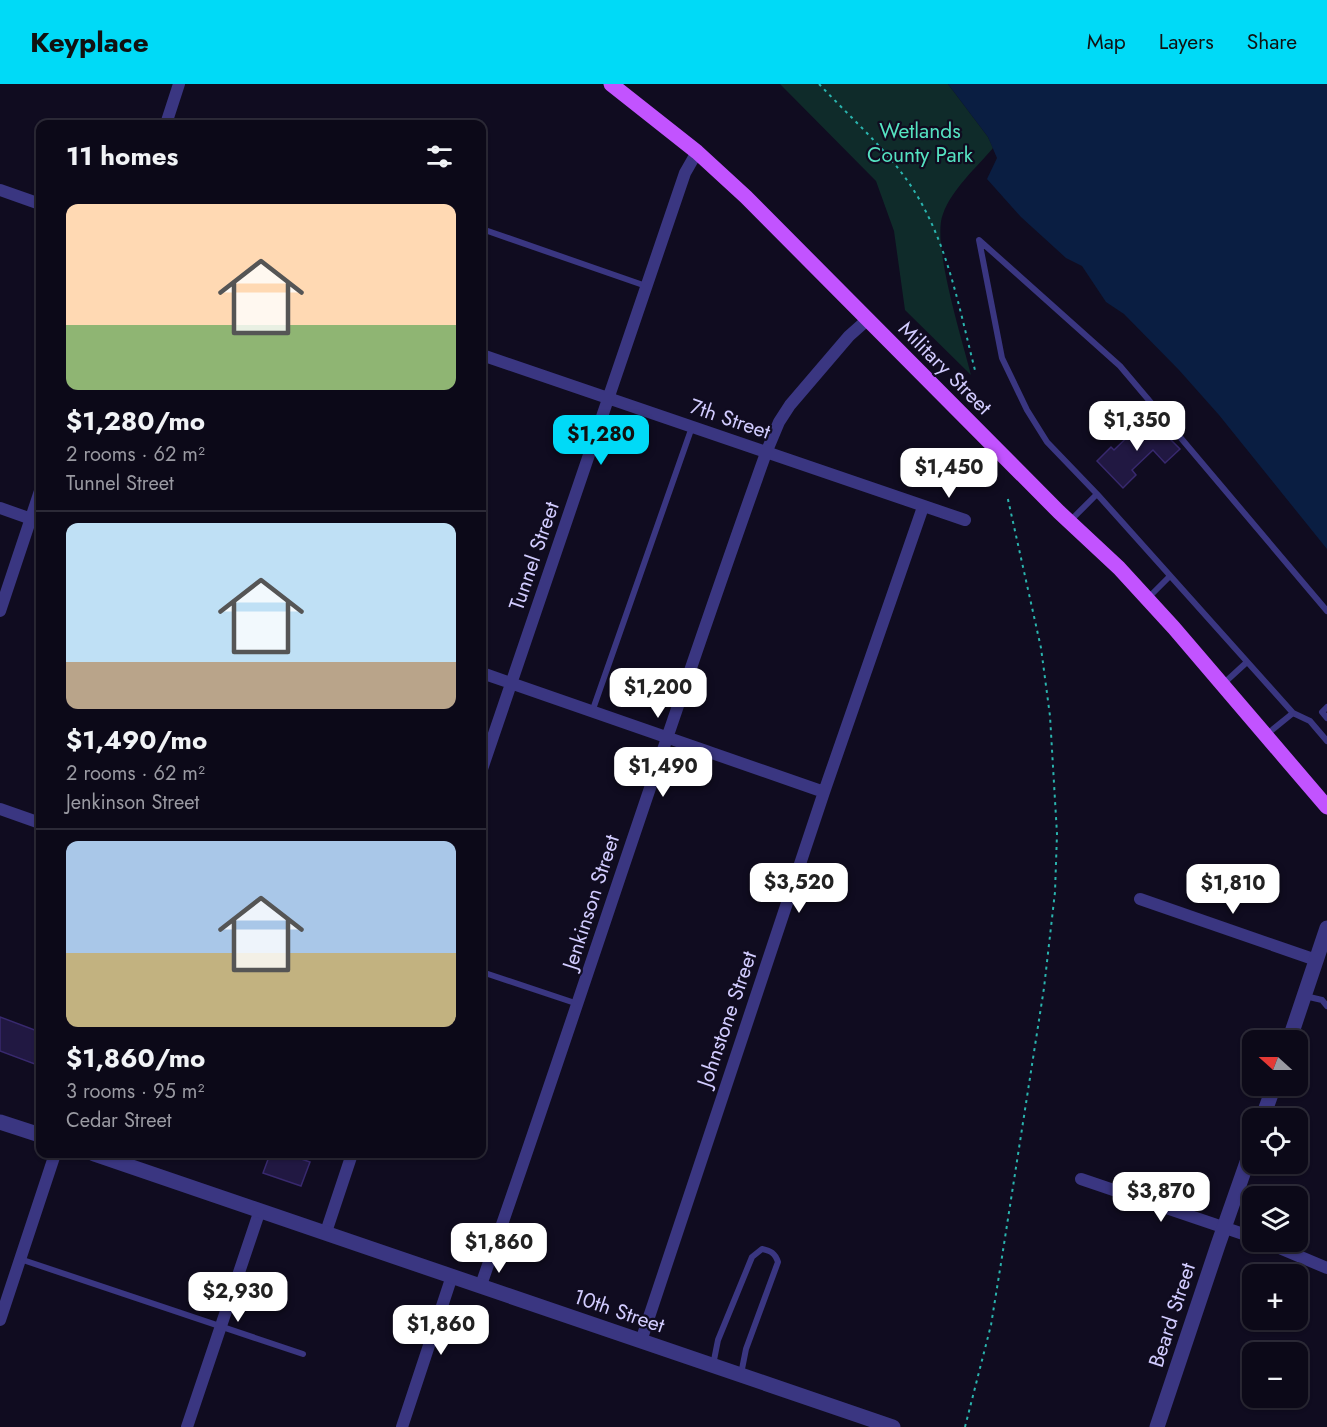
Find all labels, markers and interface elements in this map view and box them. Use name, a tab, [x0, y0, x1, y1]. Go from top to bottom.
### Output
text: Keyplace	[30, 22, 149, 63]
text: Map	[1087, 27, 1126, 57]
text: Layers	[1159, 27, 1214, 57]
text: Share	[1247, 27, 1297, 57]
park label: Wetlands County Park	[867, 116, 974, 170]
text: 11 homes	[66, 137, 178, 175]
icon: filters	[423, 140, 456, 173]
icon: home	[207, 243, 315, 351]
street label: Military Street	[891, 314, 999, 422]
street label: 7th Street	[686, 391, 774, 447]
pin: $1,350	[1088, 401, 1186, 452]
text: $1,280/mo	[66, 402, 205, 440]
text: $1,350	[1103, 406, 1171, 435]
pin: $1,280	[552, 415, 650, 466]
text: $1,280	[567, 420, 635, 449]
text: 2 rooms · 62 m²	[66, 440, 205, 469]
pin: $1,450	[900, 448, 998, 499]
text: $1,450	[914, 453, 984, 482]
text: Tunnel Street	[66, 469, 174, 498]
street label: Tunnel Street	[501, 498, 567, 614]
icon: home	[207, 562, 315, 670]
pin: $1,200	[609, 668, 707, 719]
text: $1,200	[624, 673, 692, 702]
text: $1,490/mo	[66, 721, 207, 759]
pin: $1,490	[614, 747, 712, 798]
text: $1,490	[628, 752, 698, 781]
text: 2 rooms · 62 m²	[66, 759, 205, 788]
text: Jenkinson Street	[66, 788, 199, 817]
street label: Jenkinson Street	[554, 831, 627, 976]
pin: $3,520	[750, 863, 848, 914]
pin: $1,810	[1184, 864, 1282, 915]
text: $3,520	[764, 868, 834, 897]
text: $1,810	[1200, 869, 1266, 898]
icon: home	[207, 880, 315, 988]
street label: Johnstone Street	[689, 947, 764, 1094]
north arrow	[1242, 1030, 1308, 1096]
map controls	[1242, 1030, 1308, 1408]
text: $1,860/mo	[66, 1039, 205, 1077]
text: 3 rooms · 95 m²	[66, 1077, 204, 1106]
text: Cedar Street	[66, 1106, 172, 1135]
button: locate	[1242, 1108, 1308, 1174]
pin: $3,870	[1112, 1172, 1210, 1223]
text: $3,870	[1127, 1177, 1195, 1206]
button: layers	[1242, 1186, 1308, 1252]
pin: $1,860	[450, 1223, 548, 1274]
text: $1,860	[465, 1228, 533, 1257]
street label: Beard Street	[1141, 1259, 1203, 1371]
button: +	[1242, 1264, 1308, 1330]
pin: $2,930	[189, 1272, 287, 1323]
text: $2,930	[202, 1277, 274, 1306]
street label: 10th Street	[569, 1281, 669, 1341]
pin: $1,860	[392, 1305, 490, 1356]
text: $1,860	[407, 1310, 475, 1339]
button: −	[1242, 1342, 1308, 1408]

